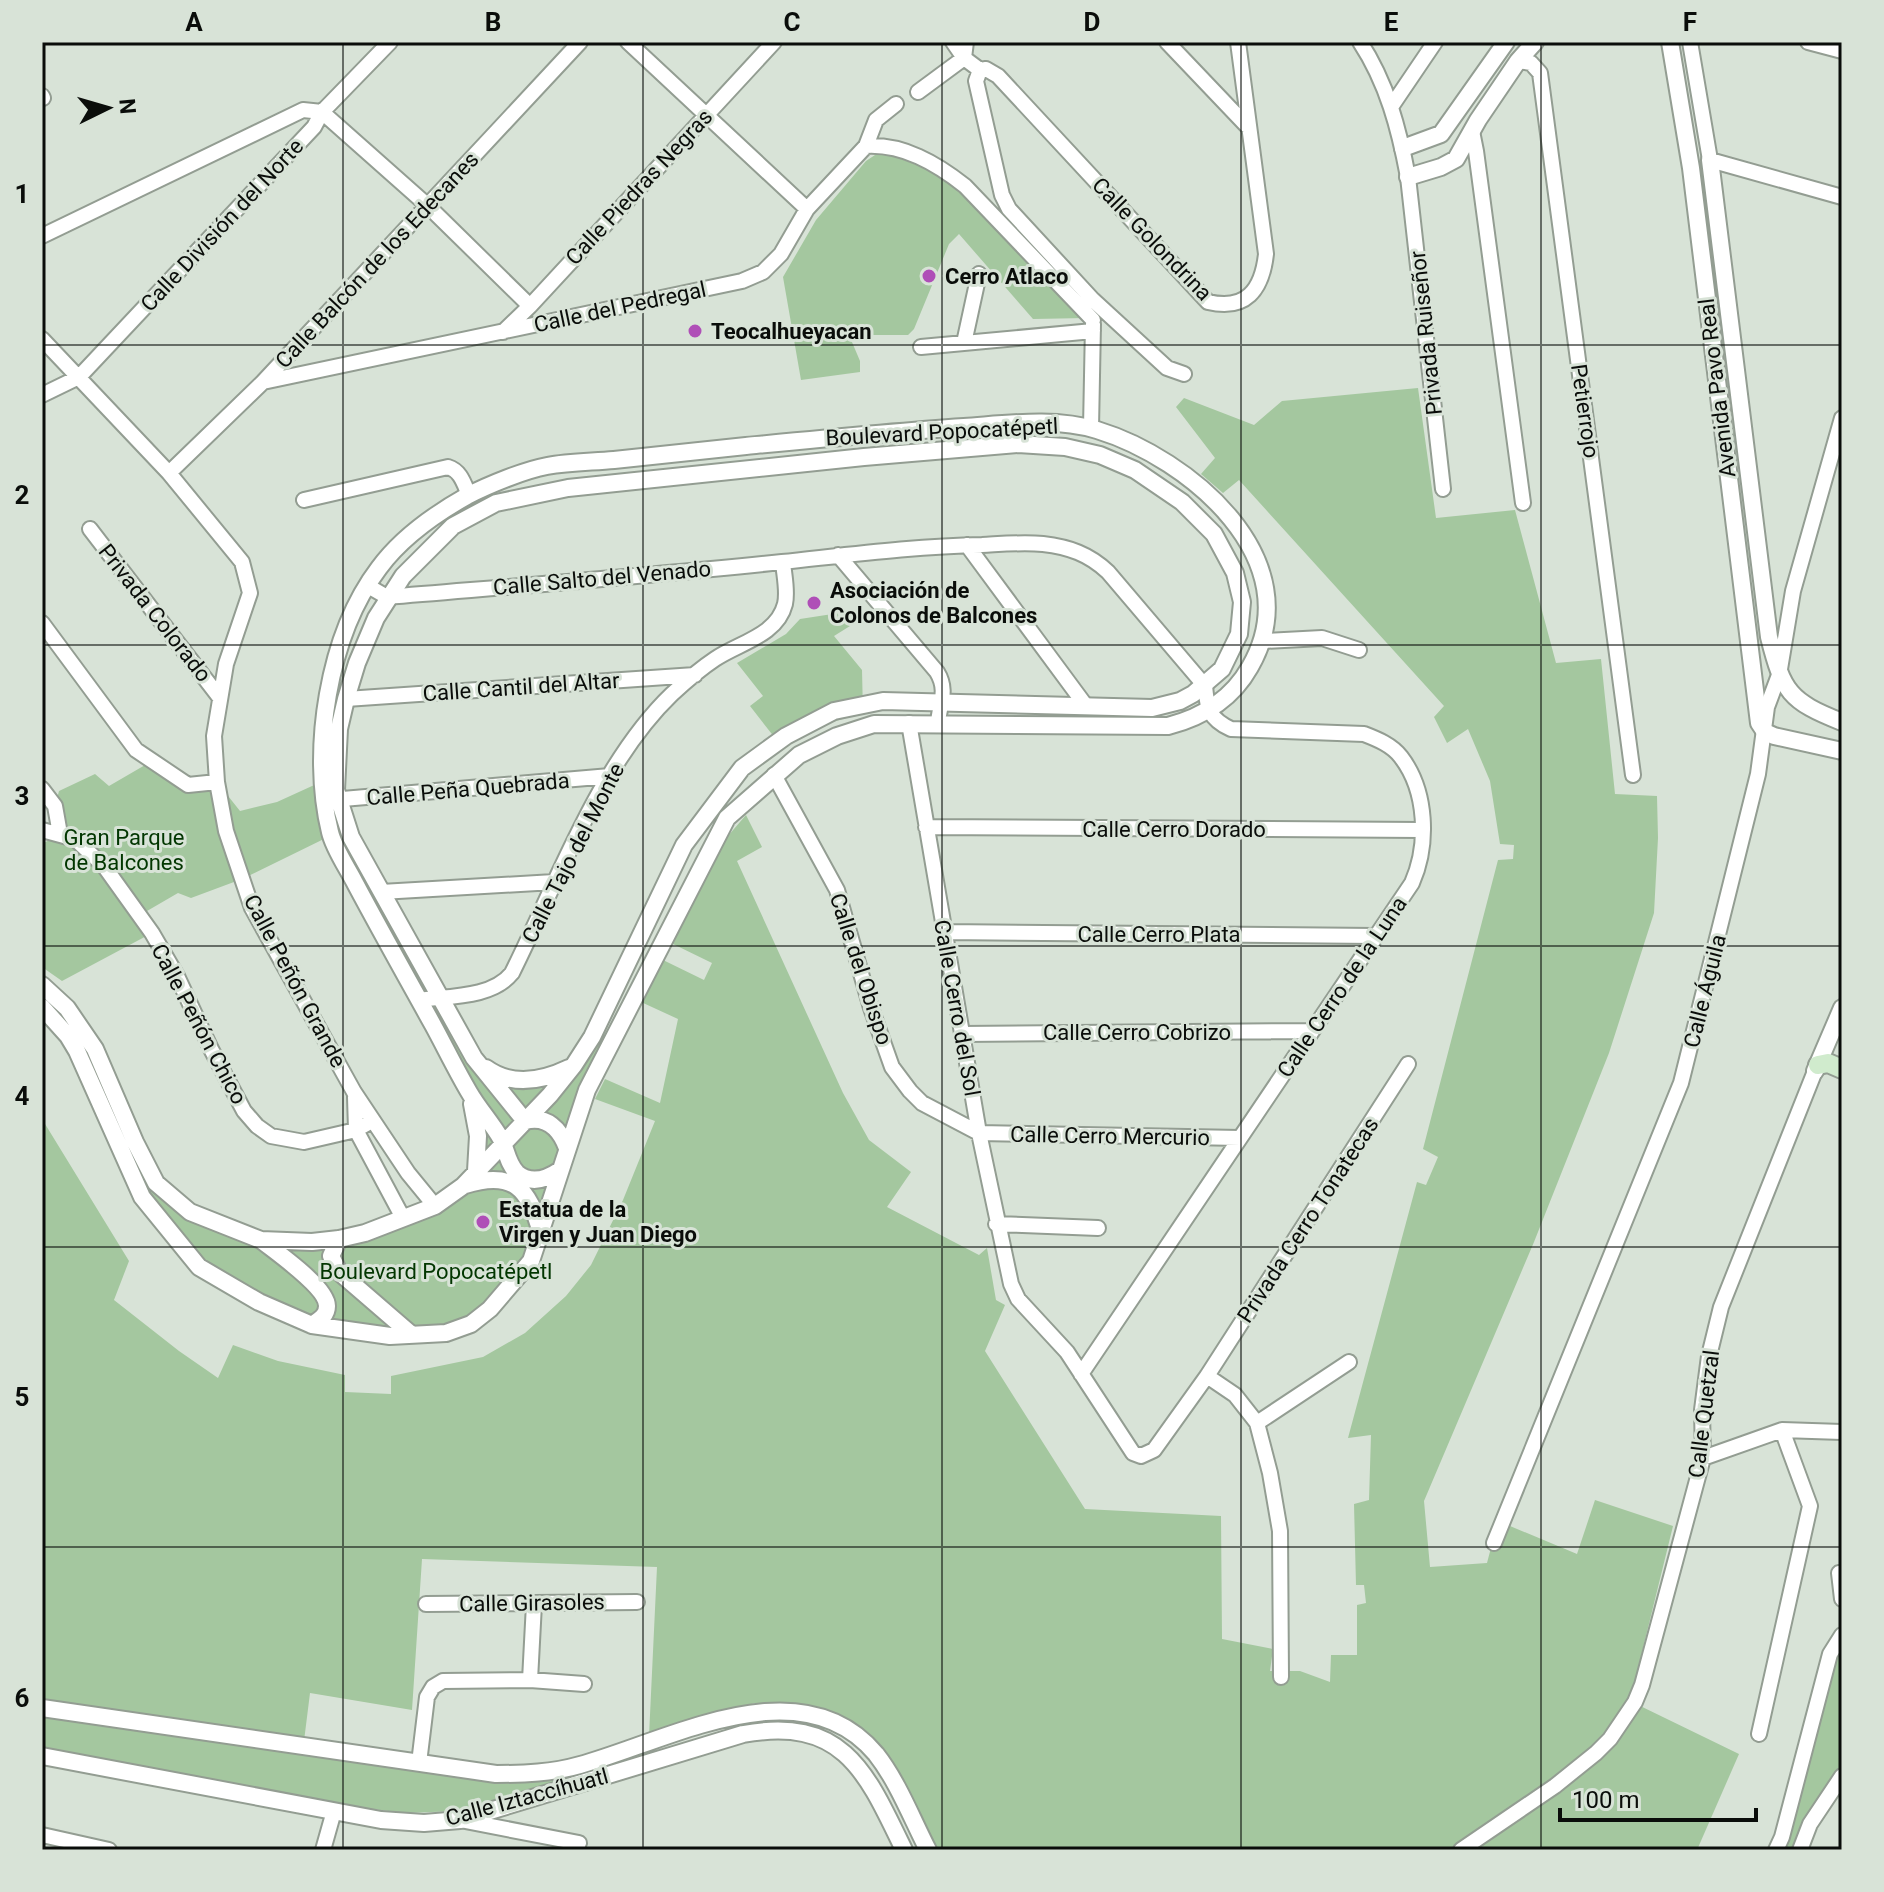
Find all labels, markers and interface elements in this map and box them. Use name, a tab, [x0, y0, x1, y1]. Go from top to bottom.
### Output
text: A	[185, 7, 203, 37]
text: B	[485, 7, 501, 37]
text: C	[783, 7, 801, 37]
text: D	[1084, 7, 1100, 37]
text: E	[1384, 7, 1399, 37]
text: F	[1683, 7, 1697, 37]
north arrow	[68, 68, 148, 148]
text: N	[114, 97, 141, 115]
street label: Calle Piedras Negras	[561, 104, 717, 270]
street label: Calle División del Norte	[136, 134, 308, 316]
street label: Calle Balcón de los Edecanes	[270, 147, 484, 373]
street label: Calle Golondrina	[1087, 172, 1217, 306]
text: 1	[15, 179, 29, 209]
street label: Privada Ruiseñor	[1405, 249, 1447, 416]
place label: Cerro Atlaco	[945, 264, 1068, 289]
marker: Cerro Atlaco	[920, 267, 938, 285]
street label: Calle del Pedregal	[532, 277, 708, 337]
street label: Avenida Pavo Real	[1694, 297, 1740, 479]
place label: Teocalhueyacan	[711, 319, 872, 344]
marker: Teocalhueyacan	[686, 322, 704, 340]
street label: Petierrojo	[1566, 362, 1604, 460]
street label: Boulevard Popocatépetl	[825, 413, 1059, 451]
text: 2	[15, 480, 29, 510]
street label: Privada Colorado	[94, 539, 216, 687]
street label: Calle Salto del Venado	[492, 556, 712, 600]
place label: Asociación de Colonos de Balcones	[830, 578, 1037, 628]
marker: Asociación de Colonos de Balcones	[805, 594, 823, 612]
street label: Calle Cantil del Altar	[422, 668, 621, 706]
street label: Calle Tajo del Monte	[517, 759, 629, 947]
street label: Calle Peña Quebrada	[365, 768, 571, 810]
text: 3	[15, 781, 29, 811]
street label: Calle Cerro Dorado	[1082, 817, 1266, 842]
park label: Gran Parque de Balcones	[64, 825, 184, 875]
street label: Calle Peñón Grande	[239, 890, 351, 1072]
street label: Calle del Obispo	[825, 890, 897, 1048]
street label: Calle Cerro de la Luna	[1272, 892, 1412, 1082]
street label: Calle Cerro del Sol	[929, 918, 985, 1098]
street label: Calle Cerro Plata	[1077, 922, 1241, 947]
street label: Calle Águila	[1679, 932, 1731, 1050]
street label: Calle Peñón Chico	[146, 940, 252, 1108]
street label: Calle Cerro Cobrizo	[1043, 1020, 1231, 1045]
text: 4	[15, 1081, 30, 1111]
street label: Privada Cerro Tonatecas	[1232, 1113, 1384, 1327]
street label: Calle Cerro Mercurio	[1010, 1122, 1210, 1150]
place label: Estatua de la Virgen y Juan Diego	[499, 1197, 697, 1247]
marker: Estatua de la Virgen y Juan Diego	[474, 1213, 492, 1231]
park label: Boulevard Popocatépetl	[320, 1259, 552, 1284]
street label: Calle Quetzal	[1684, 1349, 1724, 1479]
text: 5	[15, 1382, 29, 1412]
street label: Calle Girasoles	[459, 1589, 605, 1617]
text: 6	[15, 1683, 30, 1713]
street label: Calle Iztaccíhuatl	[443, 1763, 611, 1831]
scale bar	[1560, 1772, 1756, 1822]
text: 100 m	[1572, 1786, 1639, 1814]

